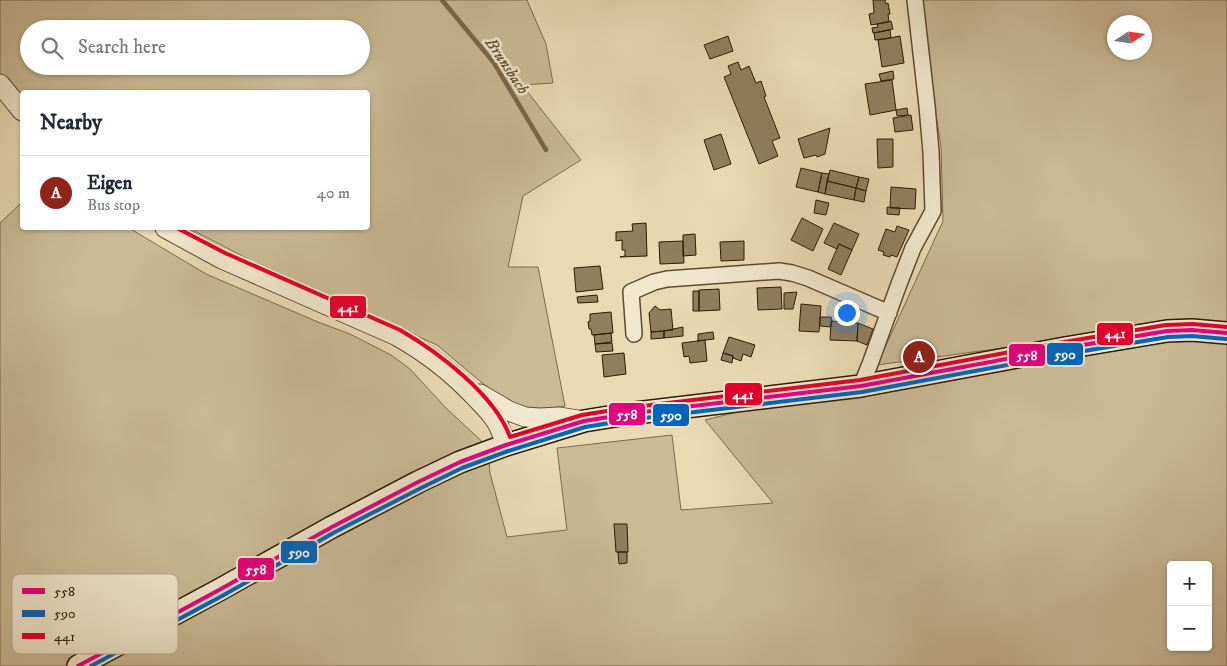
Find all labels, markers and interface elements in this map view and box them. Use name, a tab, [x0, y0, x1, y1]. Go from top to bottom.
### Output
north arrow	[1107, 15, 1152, 60]
search box	[20, 20, 370, 75]
water label: Brunsbach	[480, 33, 533, 98]
icon: search	[38, 34, 66, 62]
text: Search here	[78, 36, 166, 59]
text: Nearby	[40, 110, 102, 136]
text: Eigen	[87, 172, 132, 195]
text: A	[51, 183, 61, 203]
text: 40 m	[317, 183, 350, 203]
text: Bus stop	[87, 195, 140, 215]
line badge: 441	[329, 295, 367, 319]
text: 441	[336, 299, 359, 317]
your location	[834, 300, 860, 326]
line badge: 441	[1096, 322, 1134, 346]
text: 441	[1103, 325, 1126, 343]
pin: A	[903, 338, 935, 376]
line badge: 590	[1046, 342, 1084, 366]
line badge: 558	[1008, 343, 1046, 367]
text: 590	[1053, 346, 1076, 364]
text: 558	[1016, 347, 1037, 365]
line badge: 441	[724, 382, 763, 406]
text: 441	[731, 386, 754, 404]
line badge: 558	[608, 402, 646, 426]
line badge: 590	[652, 403, 690, 427]
text: 558	[616, 406, 637, 424]
text: 590	[659, 407, 682, 425]
line badge: 590	[280, 540, 318, 564]
text: 590	[287, 544, 310, 562]
line badge: 558	[237, 557, 275, 581]
text: 558	[245, 561, 266, 579]
map controls	[1167, 561, 1212, 651]
button: +	[1167, 561, 1212, 606]
legend	[12, 574, 178, 654]
text: 558	[54, 583, 75, 601]
text: 590	[54, 605, 75, 623]
button: −	[1167, 606, 1212, 651]
text: 441	[54, 628, 75, 646]

